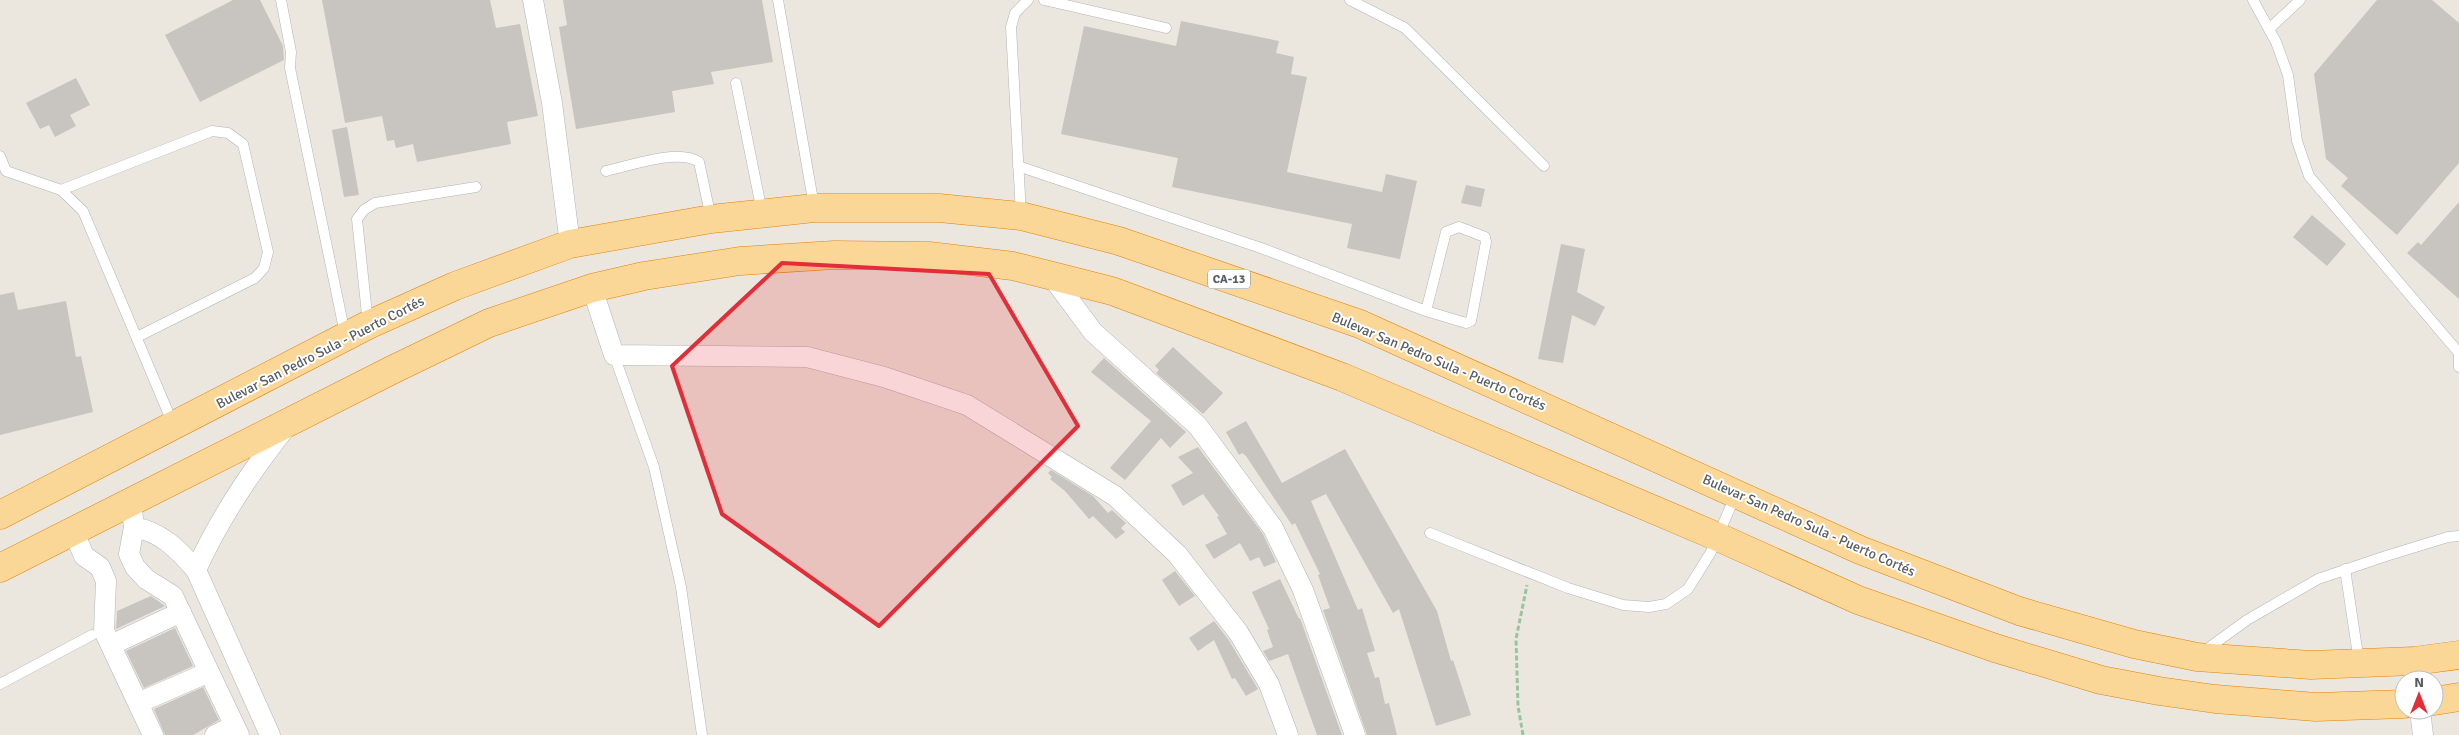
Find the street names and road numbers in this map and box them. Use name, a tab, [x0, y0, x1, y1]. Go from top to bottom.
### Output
road number: CA-13	[1208, 270, 1250, 288]
street label: Bulevar San Pedro Sula - Puerto Cortés	[213, 292, 427, 412]
street label: Bulevar San Pedro Sula - Puerto Cortés	[1329, 308, 1548, 414]
street label: Bulevar San Pedro Sula - Puerto Cortés	[1700, 471, 1918, 580]

